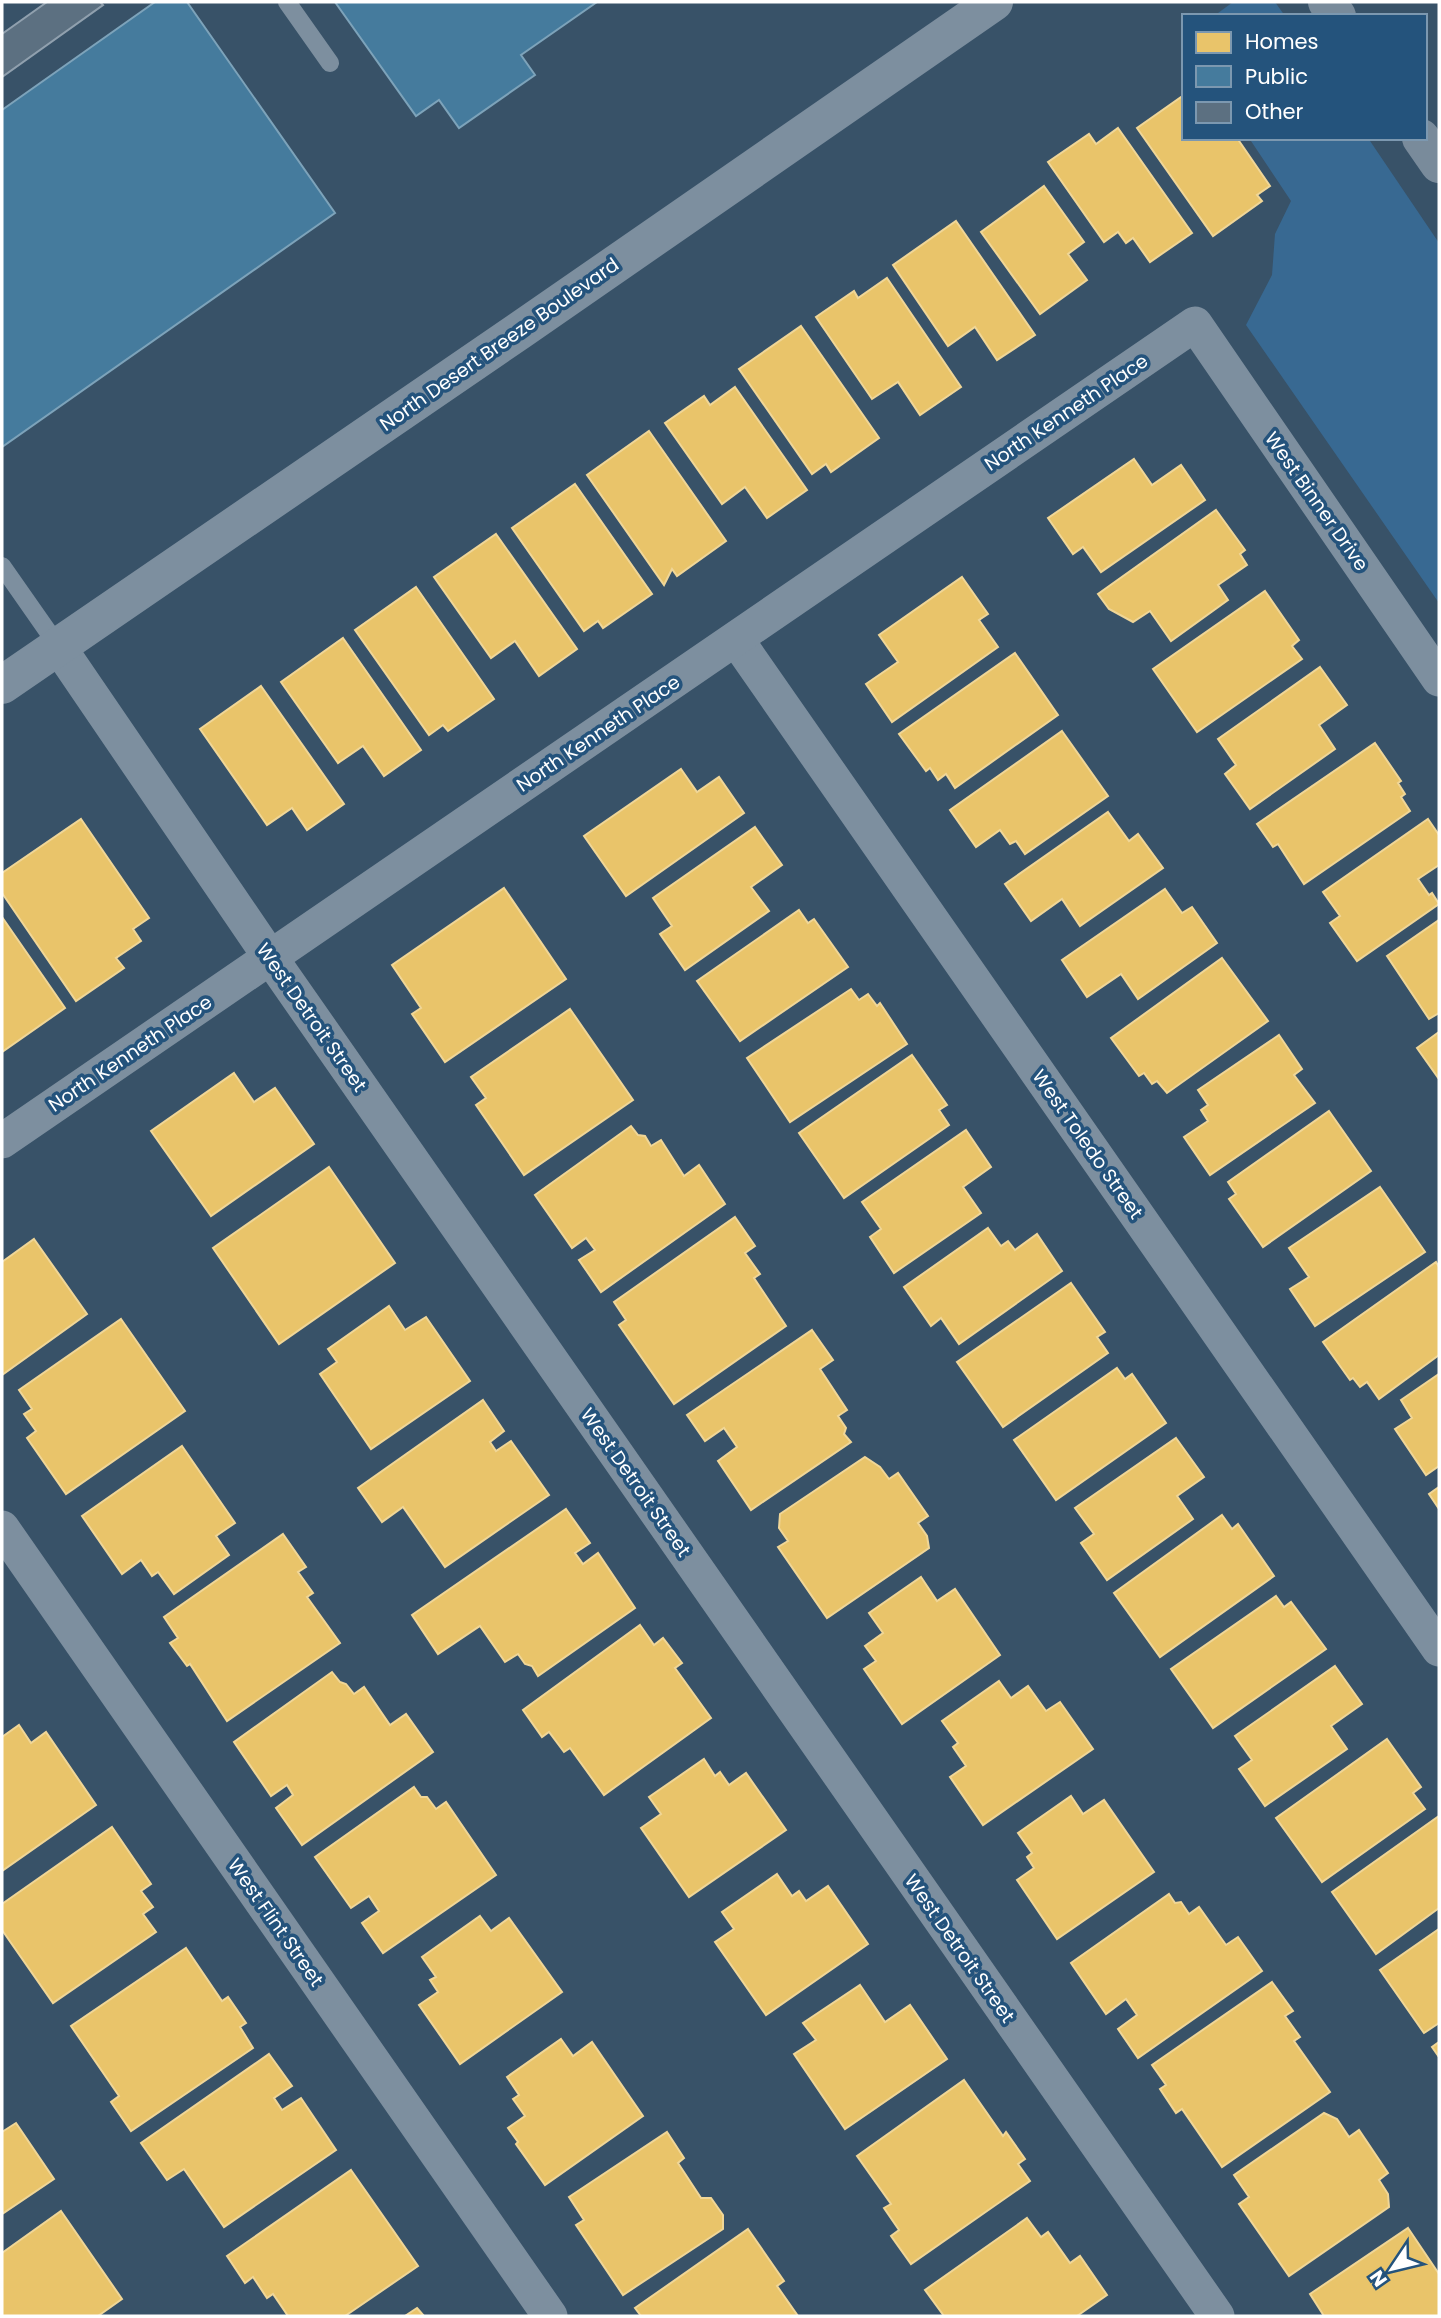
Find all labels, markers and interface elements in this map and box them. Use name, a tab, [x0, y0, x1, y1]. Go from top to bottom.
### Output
legend	[1182, 14, 1427, 140]
text: Homes	[1245, 27, 1319, 56]
text: Public	[1245, 62, 1308, 91]
text: Other	[1245, 97, 1304, 126]
street label: North Desert Breeze Boulevard	[374, 251, 624, 438]
street label: North Kenneth Place	[979, 348, 1153, 477]
street label: West Binner Drive	[1258, 426, 1375, 576]
street label: North Kenneth Place	[511, 669, 685, 798]
street label: West Detroit Street	[250, 937, 373, 1097]
street label: North Kenneth Place	[43, 989, 217, 1118]
street label: West Toledo Street	[1026, 1064, 1149, 1225]
street label: West Detroit Street	[574, 1402, 697, 1562]
street label: West Flint Street	[221, 1853, 330, 1992]
street label: West Detroit Street	[898, 1868, 1021, 2028]
north arrow	[1357, 2234, 1427, 2304]
text: N	[1363, 2265, 1394, 2292]

